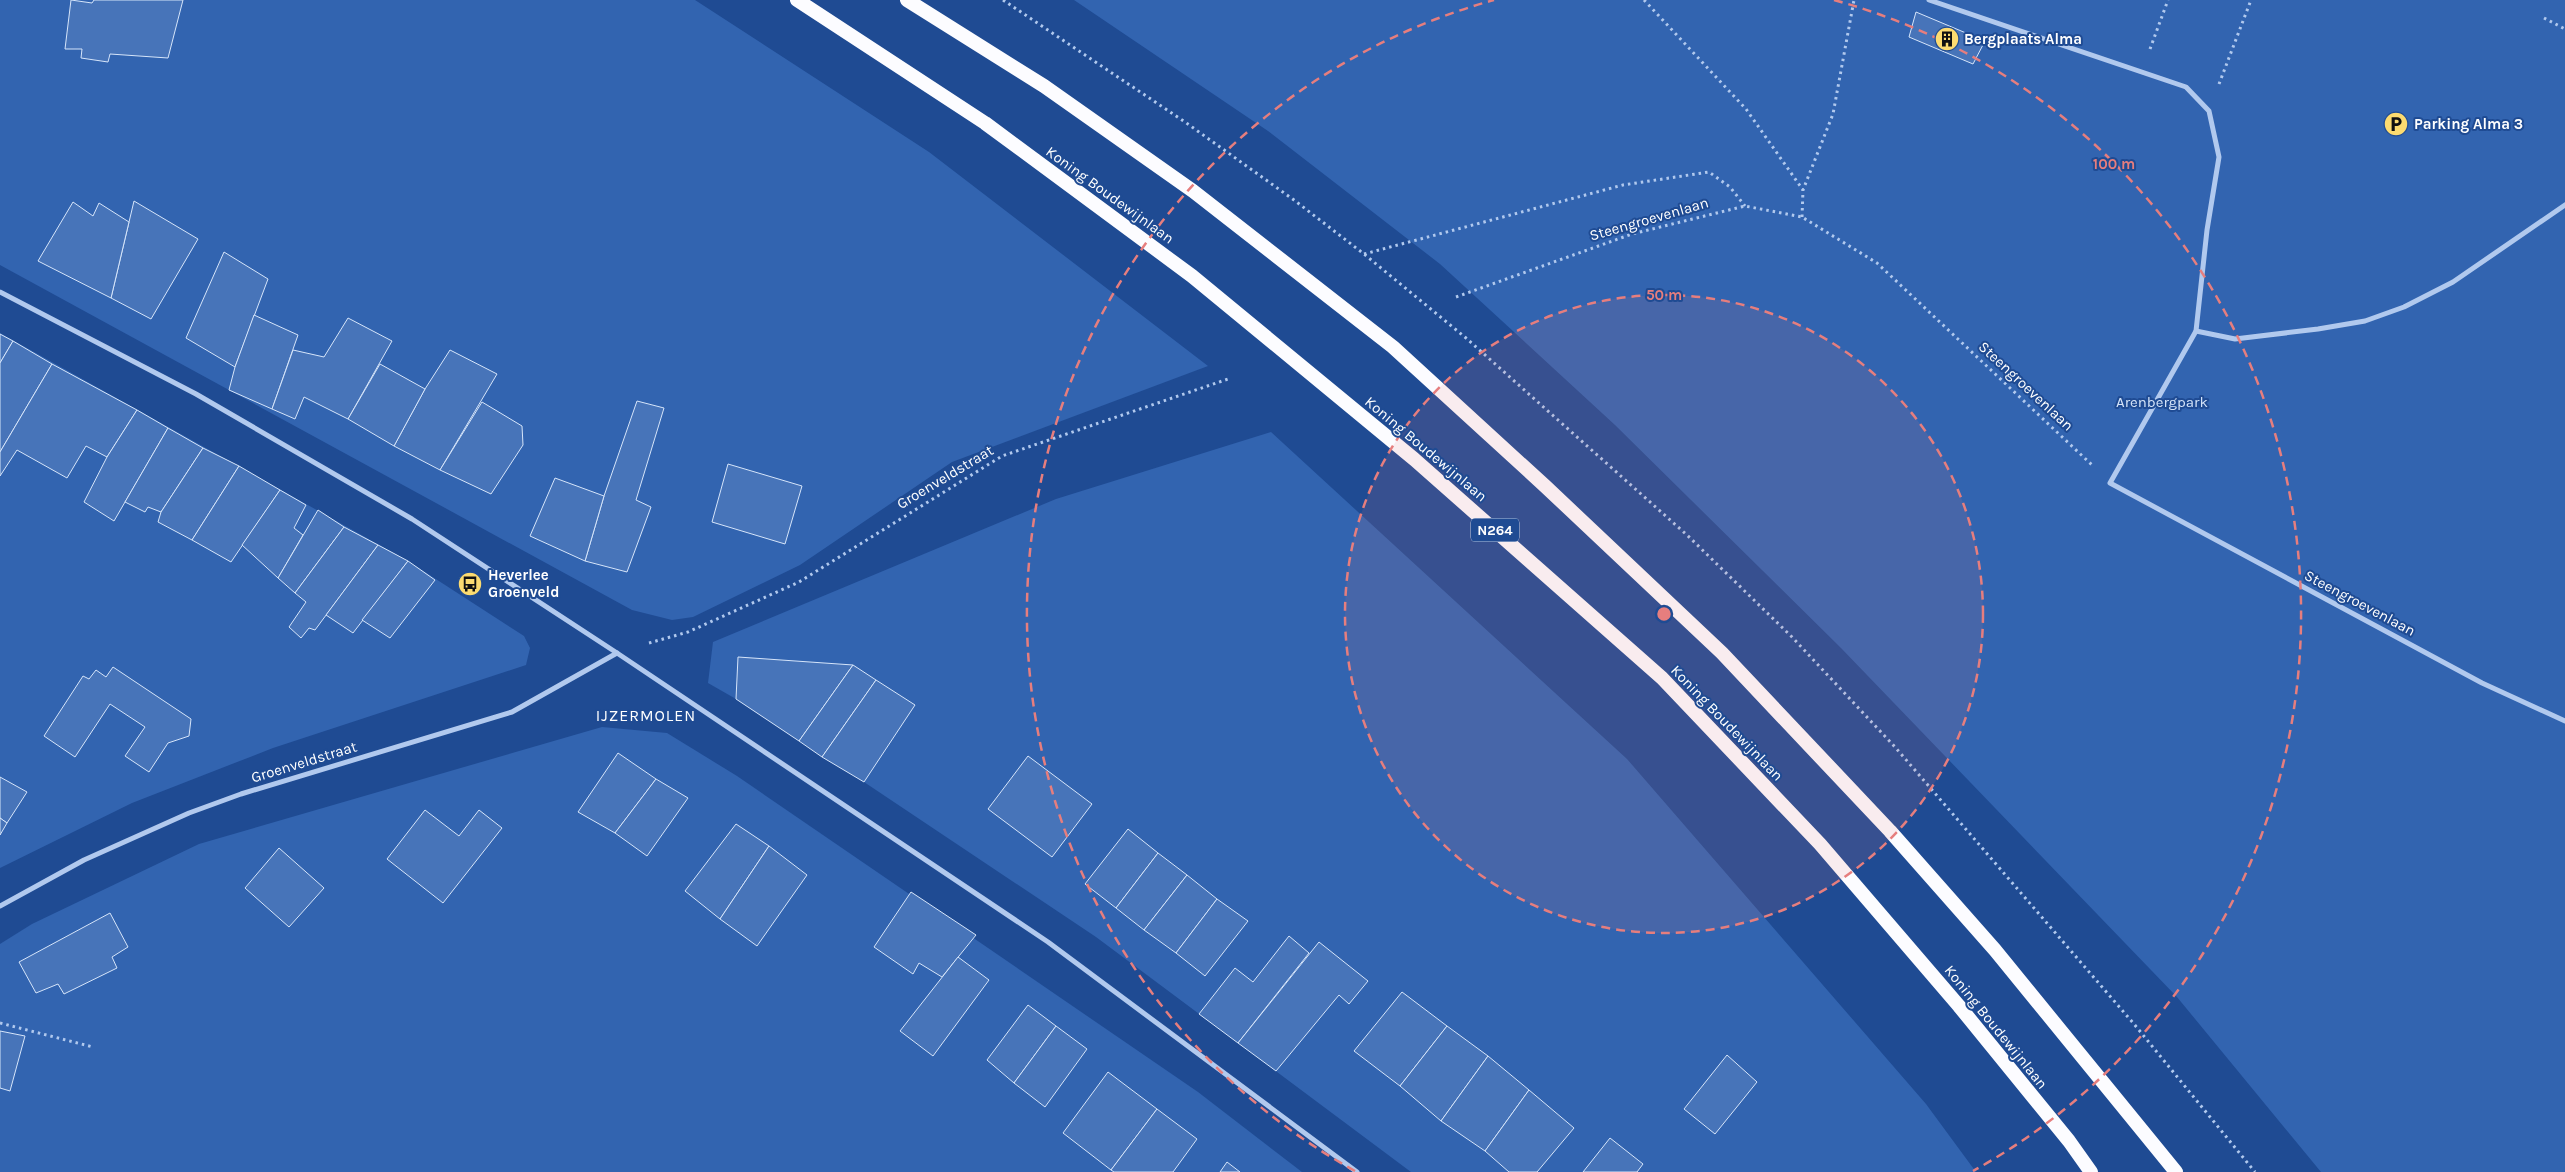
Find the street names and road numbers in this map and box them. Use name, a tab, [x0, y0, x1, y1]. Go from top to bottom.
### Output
street label: Koning Boudewijnlaan	[1042, 142, 1178, 248]
street label: Steengroevenlaan	[1587, 193, 1711, 245]
street label: Steengroevenlaan	[1975, 337, 2077, 435]
street label: Koning Boudewijnlaan	[1361, 393, 1491, 505]
street label: Groenveldstraat	[893, 441, 997, 513]
road number: N264	[1471, 518, 1519, 542]
street label: Steengroevenlaan	[2301, 566, 2419, 640]
street label: Koning Boudewijnlaan	[1667, 661, 1787, 785]
street label: Groenveldstraat	[249, 737, 359, 787]
street label: Koning Boudewijnlaan	[1941, 962, 2051, 1092]

